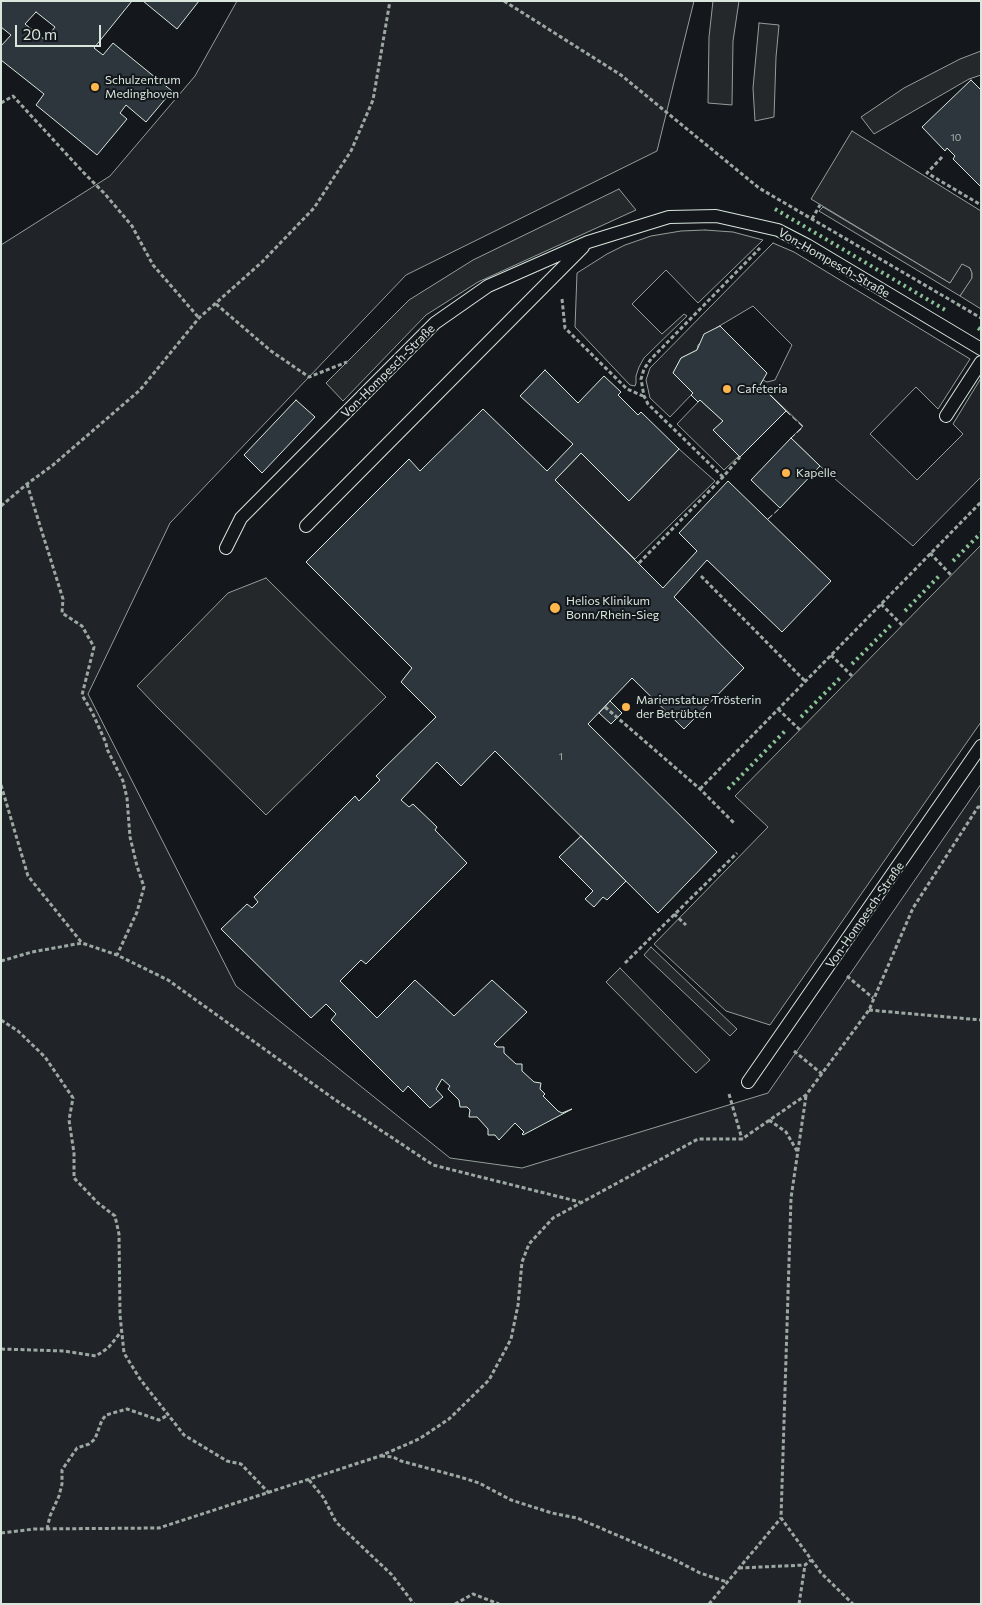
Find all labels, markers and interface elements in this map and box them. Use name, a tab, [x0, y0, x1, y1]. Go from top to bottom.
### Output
scale bar	[18, 15, 104, 47]
text: 20 m	[23, 25, 57, 43]
place label: Schulzentrum Medinghoven	[105, 73, 181, 101]
marker: Schulzentrum Medinghoven	[89, 81, 101, 93]
house number: 10	[951, 132, 961, 144]
street label: Von-Hompesch-Straße	[776, 225, 892, 301]
street label: Von-Hompesch-Straße	[338, 321, 438, 421]
place label: Cafeteria	[737, 382, 788, 396]
marker: Cafeteria	[721, 383, 733, 395]
place label: Kapelle	[796, 466, 836, 480]
marker: Kapelle	[780, 467, 792, 479]
place label: Helios Klinikum Bonn/Rhein-Sieg	[566, 594, 659, 622]
marker: Helios Klinikum Bonn/Rhein-Sieg	[548, 601, 562, 615]
place label: Marienstatue Trösterin der Betrübten	[636, 693, 761, 721]
marker: Marienstatue Trösterin der Betrübten	[620, 701, 632, 713]
house number: 1	[559, 751, 563, 763]
street label: Von-Hompesch-Straße	[823, 859, 907, 971]

